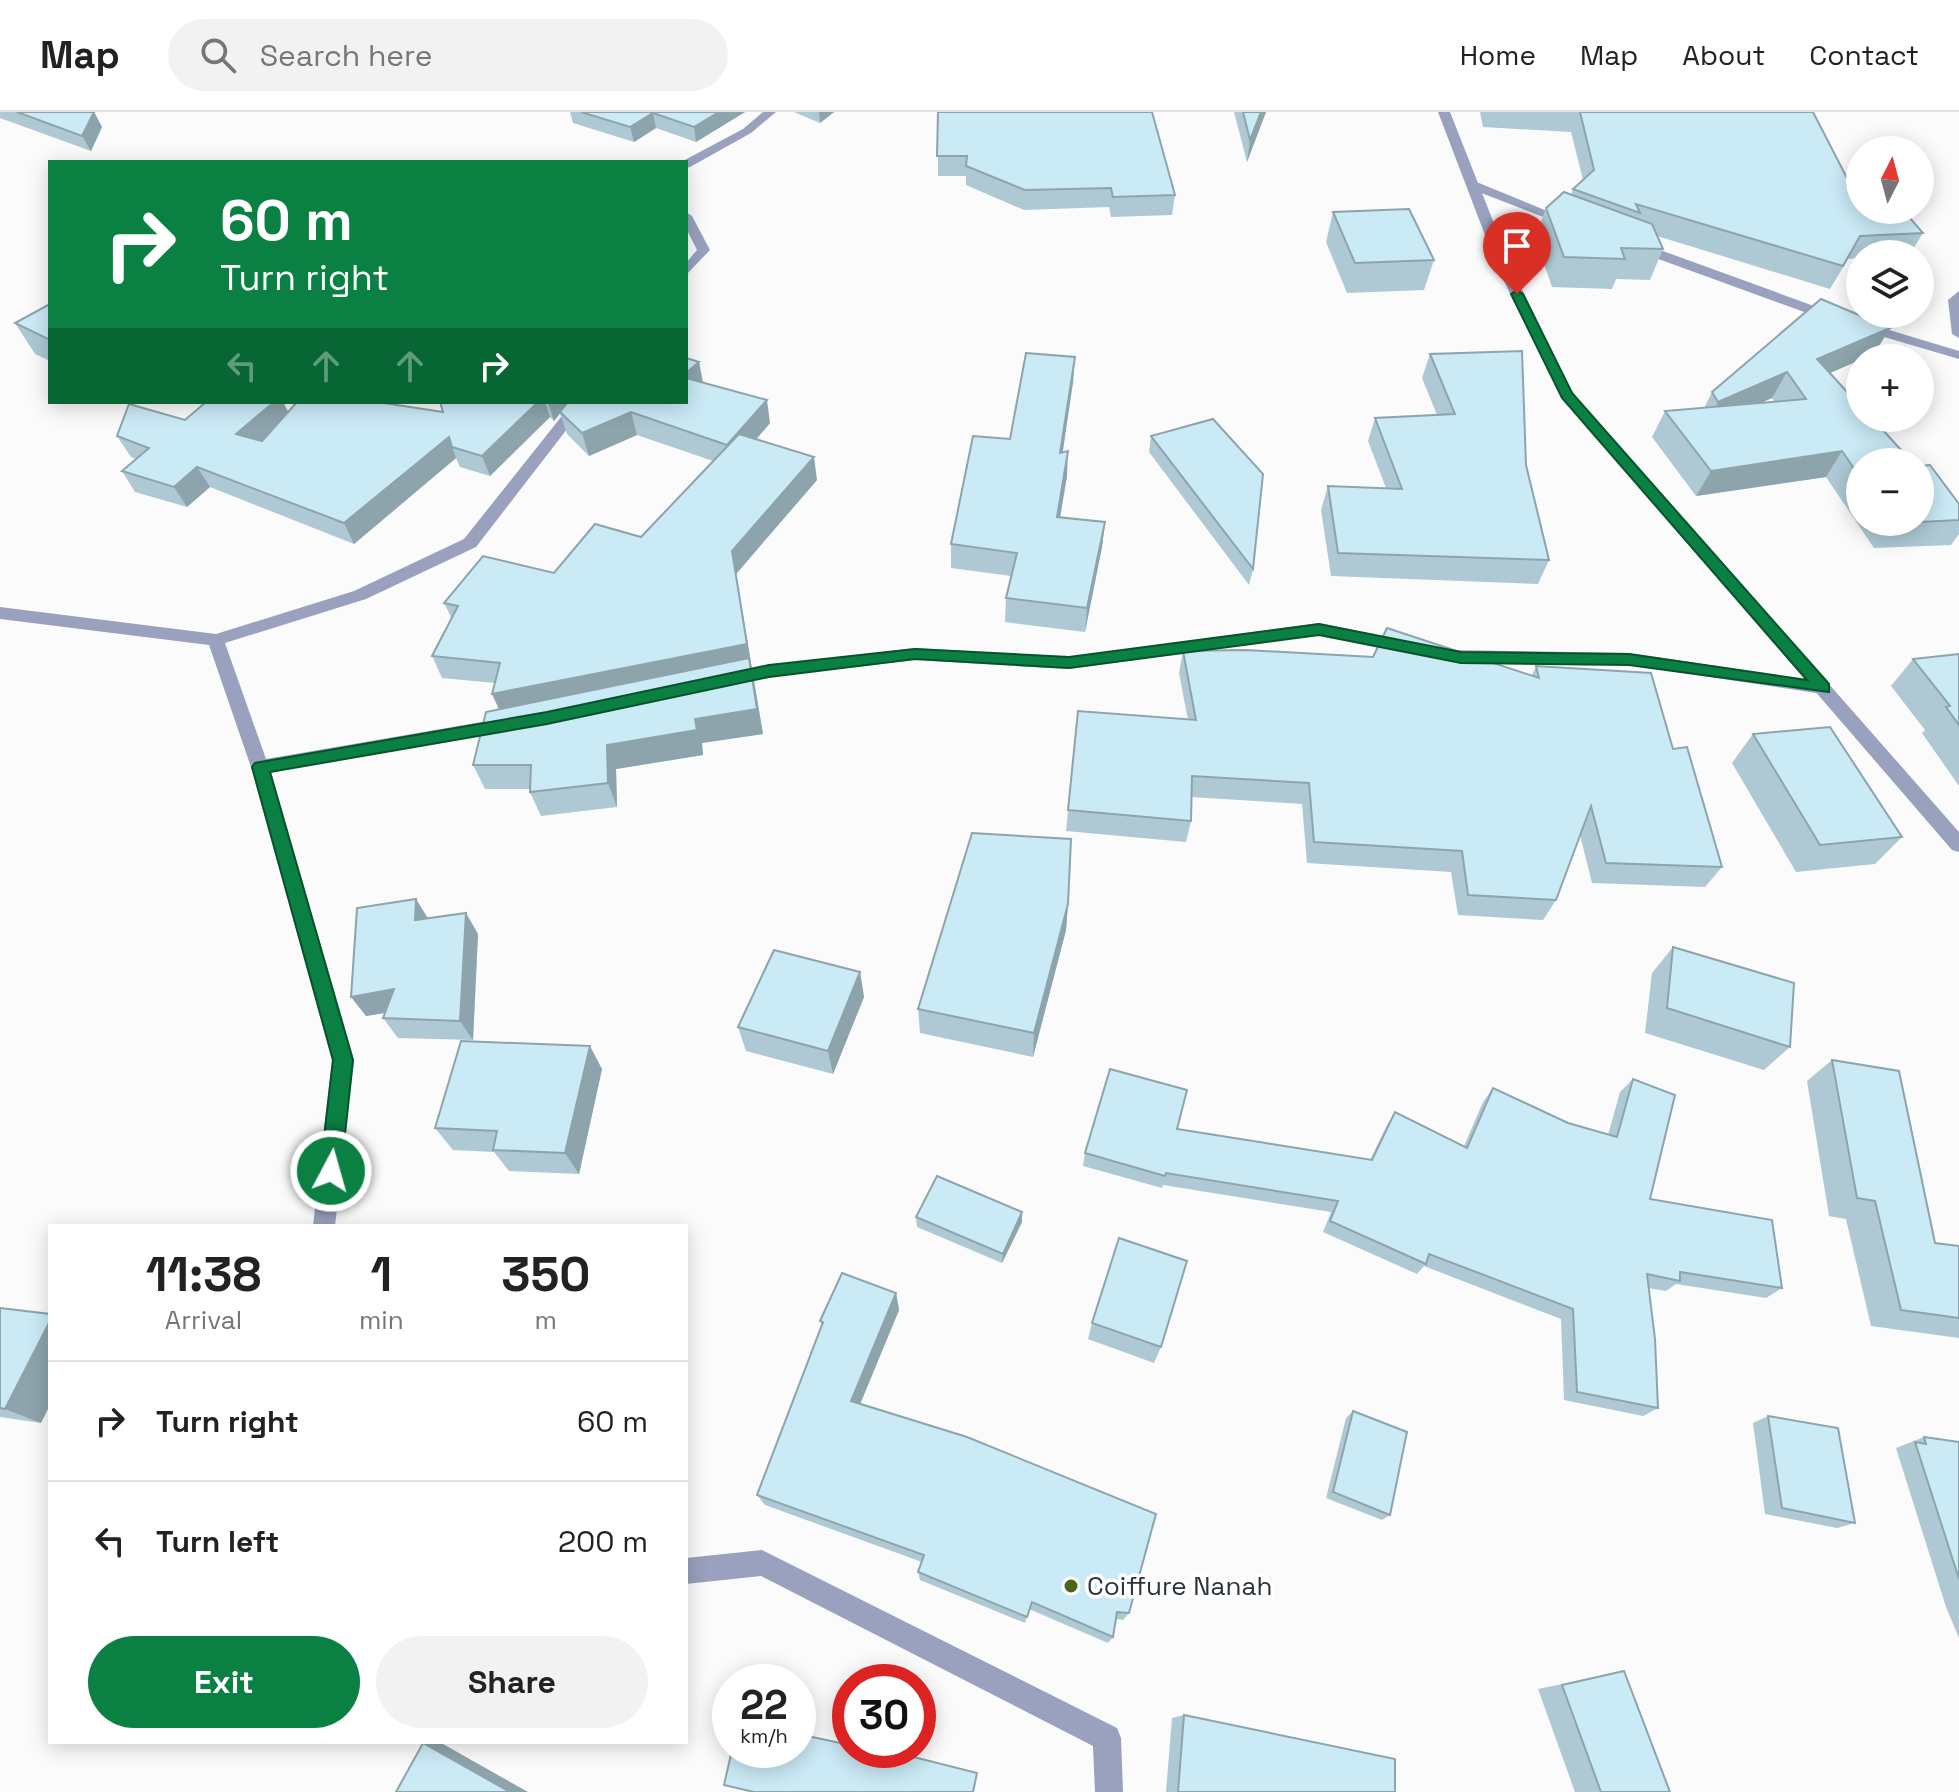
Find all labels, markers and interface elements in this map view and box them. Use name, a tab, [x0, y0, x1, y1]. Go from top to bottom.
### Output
search box	[168, 19, 728, 91]
text: Map	[40, 31, 120, 79]
icon: search	[196, 33, 240, 77]
text: Search here	[260, 36, 433, 75]
text: Home	[1460, 37, 1536, 73]
text: Map	[1580, 37, 1638, 73]
text: About	[1682, 37, 1765, 73]
text: Contact	[1809, 37, 1919, 73]
north arrow	[1846, 136, 1934, 224]
map controls	[1846, 136, 1934, 536]
text: 60 m	[220, 185, 353, 256]
icon: right	[88, 192, 192, 296]
pin	[1483, 212, 1551, 294]
icon: arrive	[1495, 224, 1539, 268]
button: layers	[1846, 240, 1934, 328]
text: Turn right	[220, 255, 389, 301]
icon: left	[220, 344, 264, 388]
icon: ahead	[304, 344, 348, 388]
icon: ahead	[388, 344, 432, 388]
icon: right	[472, 344, 516, 388]
button: +	[1846, 344, 1934, 432]
button: −	[1846, 448, 1934, 536]
position arrow	[289, 1129, 373, 1213]
text: 11:38	[146, 1244, 261, 1305]
text: 1	[370, 1244, 392, 1305]
text: 350	[501, 1244, 590, 1305]
text: Arrival	[165, 1303, 242, 1337]
text: min	[359, 1303, 404, 1337]
text: m	[535, 1303, 557, 1337]
icon: right	[88, 1399, 132, 1443]
text: Turn right	[156, 1402, 299, 1441]
text: 60 m	[577, 1402, 648, 1441]
icon: left	[88, 1519, 132, 1563]
text: Turn left	[156, 1522, 279, 1561]
text: 200 m	[558, 1522, 648, 1561]
place label: Coiffure Nanah	[1087, 1569, 1272, 1603]
marker: Coiffure Nanah	[1062, 1577, 1080, 1595]
button: Exit	[88, 1636, 360, 1728]
button: Share	[376, 1636, 648, 1728]
speed limit sign: 30	[832, 1664, 936, 1768]
text: 22	[740, 1680, 788, 1731]
text: km/h	[740, 1723, 788, 1749]

